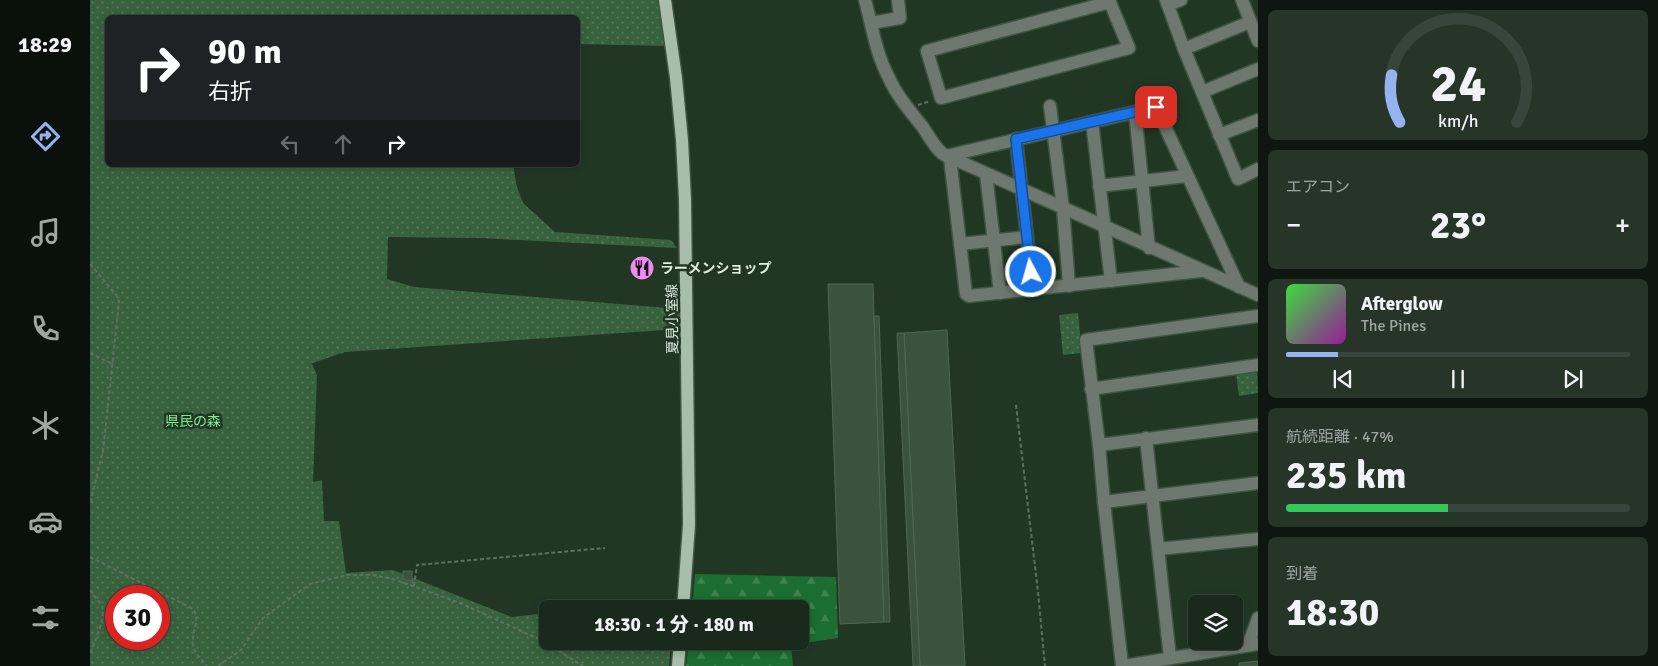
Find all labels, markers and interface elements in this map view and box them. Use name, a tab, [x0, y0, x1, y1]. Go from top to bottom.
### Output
text: 90 m	[208, 30, 282, 73]
text: 18:29	[18, 31, 72, 58]
icon: right	[125, 35, 190, 100]
text: 24	[1430, 52, 1486, 116]
text: 右折	[208, 78, 252, 105]
pin	[1135, 86, 1177, 128]
icon: arrive	[1142, 93, 1170, 121]
text: km/h	[1438, 110, 1478, 132]
icon: directions	[28, 119, 63, 154]
icon: left	[276, 130, 304, 158]
icon: ahead	[329, 130, 357, 158]
icon: right	[382, 130, 410, 158]
text: エアコン	[1286, 177, 1350, 197]
text: 23°	[1430, 202, 1486, 249]
text: −	[1286, 208, 1301, 242]
text: +	[1615, 208, 1630, 242]
icon: music	[28, 215, 63, 250]
position arrow	[1004, 245, 1056, 297]
restaurant icon: ラーメンショップ	[629, 255, 655, 281]
place label: ラーメンショップ	[660, 260, 771, 277]
street label: 夏見小室線	[663, 284, 682, 354]
text: Afterglow	[1361, 292, 1443, 316]
icon: phone	[28, 311, 63, 346]
text: The Pines	[1361, 316, 1426, 336]
icon: previous	[1329, 365, 1357, 393]
icon: pause	[1444, 365, 1472, 393]
icon: next	[1559, 365, 1587, 393]
icon: climate	[28, 408, 63, 443]
park label: 県民の森	[165, 413, 221, 430]
text: 航続距離 · 47%	[1286, 427, 1394, 447]
text: 235 km	[1286, 452, 1407, 499]
icon: car	[28, 504, 63, 539]
text: 到着	[1286, 564, 1318, 584]
speed limit sign: 30	[105, 585, 170, 650]
text: 18:30	[1286, 589, 1379, 636]
map controls	[1188, 595, 1243, 650]
button: layers	[1188, 595, 1243, 650]
icon: filters	[28, 600, 63, 635]
text: 18:30 · 1 分 · 180 m	[594, 613, 754, 637]

